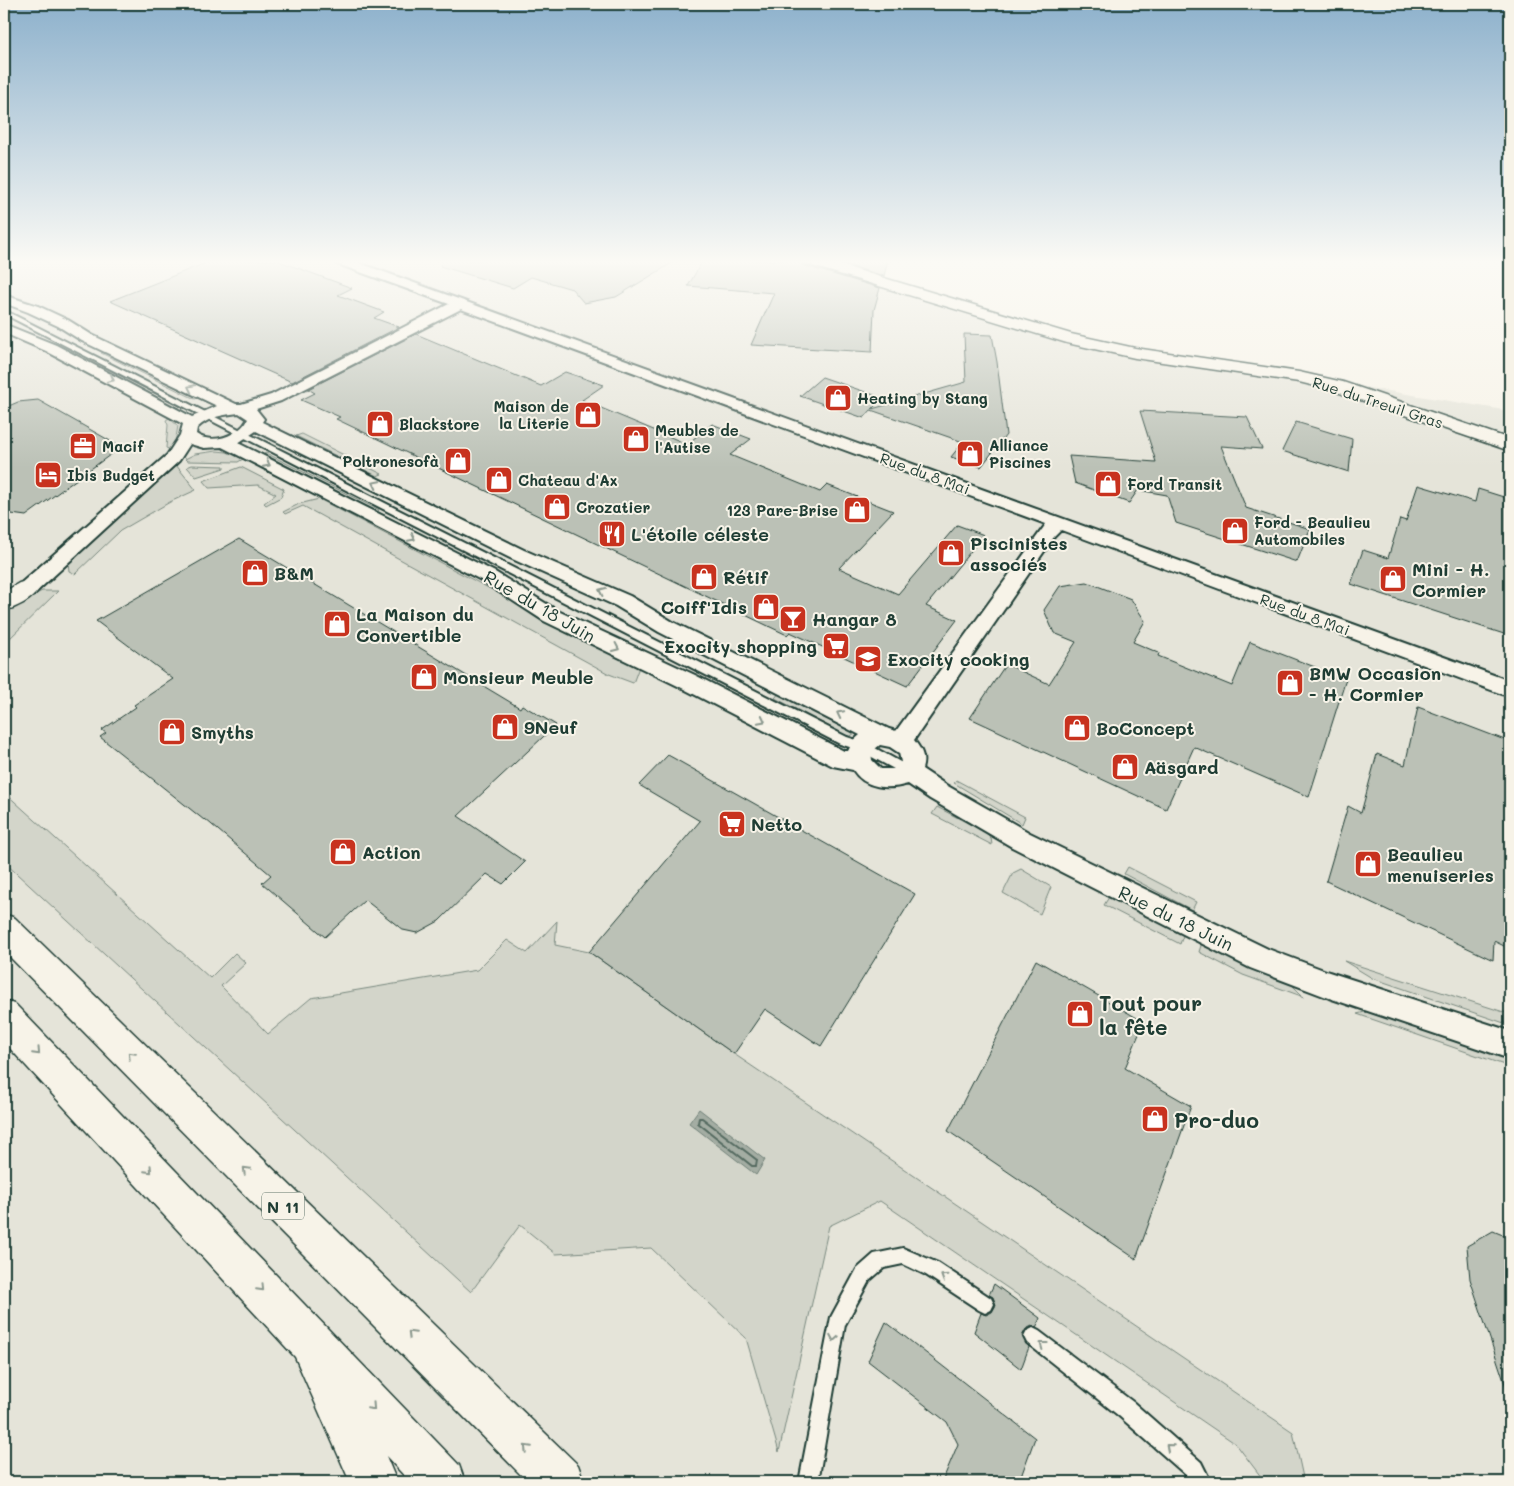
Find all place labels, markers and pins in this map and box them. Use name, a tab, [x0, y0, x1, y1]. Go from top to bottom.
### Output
shop icon: Heating by Stang	[823, 383, 853, 413]
place label: Heating by Stang	[857, 388, 988, 408]
place label: Maison de la Literie	[493, 396, 569, 433]
shop icon: Maison de la Literie	[573, 400, 603, 430]
shop icon: Blackstore	[365, 409, 395, 439]
place label: Blackstore	[399, 414, 480, 434]
place label: Meubles de l'Autise	[655, 420, 739, 457]
shop icon: Meubles de l'Autise	[621, 424, 651, 454]
office icon: Macif	[68, 431, 98, 461]
place label: Alliance Piscines	[989, 435, 1051, 472]
place label: Macif	[102, 436, 144, 456]
shop icon: Alliance Piscines	[955, 439, 985, 469]
shop icon: Poltronesofà	[443, 446, 473, 476]
place label: Poltronesofà	[342, 451, 439, 471]
hotel icon: Ibis Budget	[33, 460, 63, 490]
place label: Ibis Budget	[67, 465, 155, 485]
shop icon: Chateau d'Ax	[484, 465, 514, 495]
shop icon: Ford Transit	[1093, 469, 1123, 499]
place label: Chateau d'Ax	[518, 470, 618, 490]
place label: Ford Transit	[1127, 474, 1223, 494]
shop icon: Crozatier	[542, 492, 572, 522]
shop icon: 123 Pare-Brise	[842, 495, 872, 525]
place label: Crozatier	[576, 497, 650, 517]
place label: 123 Pare-Brise	[727, 500, 838, 520]
place label: Ford - Beaulieu Automobiles	[1254, 512, 1371, 549]
shop icon: Ford - Beaulieu Automobiles	[1220, 516, 1250, 546]
restaurant icon: L'étoile céleste	[597, 519, 627, 549]
place label: L'étoile céleste	[631, 522, 769, 546]
place label: Piscinistes associés	[970, 531, 1068, 576]
shop icon: Piscinistes associés	[936, 538, 966, 568]
place label: Mini - H. Cormier	[1412, 557, 1490, 602]
shop icon: B&M	[240, 558, 270, 588]
place label: B&M	[274, 561, 314, 585]
shop icon: Rétif	[689, 562, 719, 592]
shop icon: Mini - H. Cormier	[1378, 564, 1408, 594]
place label: Rétif	[723, 565, 768, 589]
shop icon: Coiff'Idis	[751, 592, 781, 622]
place label: Coiff'Idis	[661, 595, 747, 619]
place label: La Maison du Convertible	[356, 602, 474, 647]
bar icon: Hangar 8	[778, 604, 808, 634]
place label: Hangar 8	[812, 607, 897, 631]
shop icon: La Maison du Convertible	[322, 609, 352, 639]
supermarket icon: Exocity shopping	[821, 631, 851, 661]
place label: Exocity shopping	[664, 634, 817, 658]
school or university icon: Exocity cooking	[853, 644, 883, 674]
place label: Exocity cooking	[887, 647, 1030, 671]
place label: BMW Occasion - H. Cormier	[1309, 661, 1441, 706]
shop icon: Monsieur Meuble	[409, 662, 439, 692]
place label: Monsieur Meuble	[443, 665, 594, 689]
shop icon: BMW Occasion - H. Cormier	[1275, 668, 1305, 698]
shop icon: 9Neuf	[490, 712, 520, 742]
shop icon: BoConcept	[1062, 713, 1092, 743]
place label: 9Neuf	[524, 715, 578, 739]
place label: BoConcept	[1096, 716, 1195, 740]
shop icon: Smyths	[157, 717, 187, 747]
place label: Smyths	[191, 720, 254, 744]
shop icon: Aäsgard	[1110, 752, 1140, 782]
place label: Aäsgard	[1144, 755, 1219, 779]
supermarket icon: Netto	[717, 809, 747, 839]
place label: Netto	[751, 812, 802, 836]
shop icon: Action	[328, 837, 358, 867]
place label: Action	[362, 840, 421, 864]
place label: Beaulieu menuiseries	[1387, 842, 1494, 887]
shop icon: Beaulieu menuiseries	[1353, 849, 1383, 879]
place label: Tout pour la fête	[1099, 989, 1202, 1040]
shop icon: Tout pour la fête	[1065, 999, 1095, 1029]
shop icon: Pro-duo	[1140, 1104, 1170, 1134]
place label: Pro-duo	[1174, 1106, 1259, 1133]

